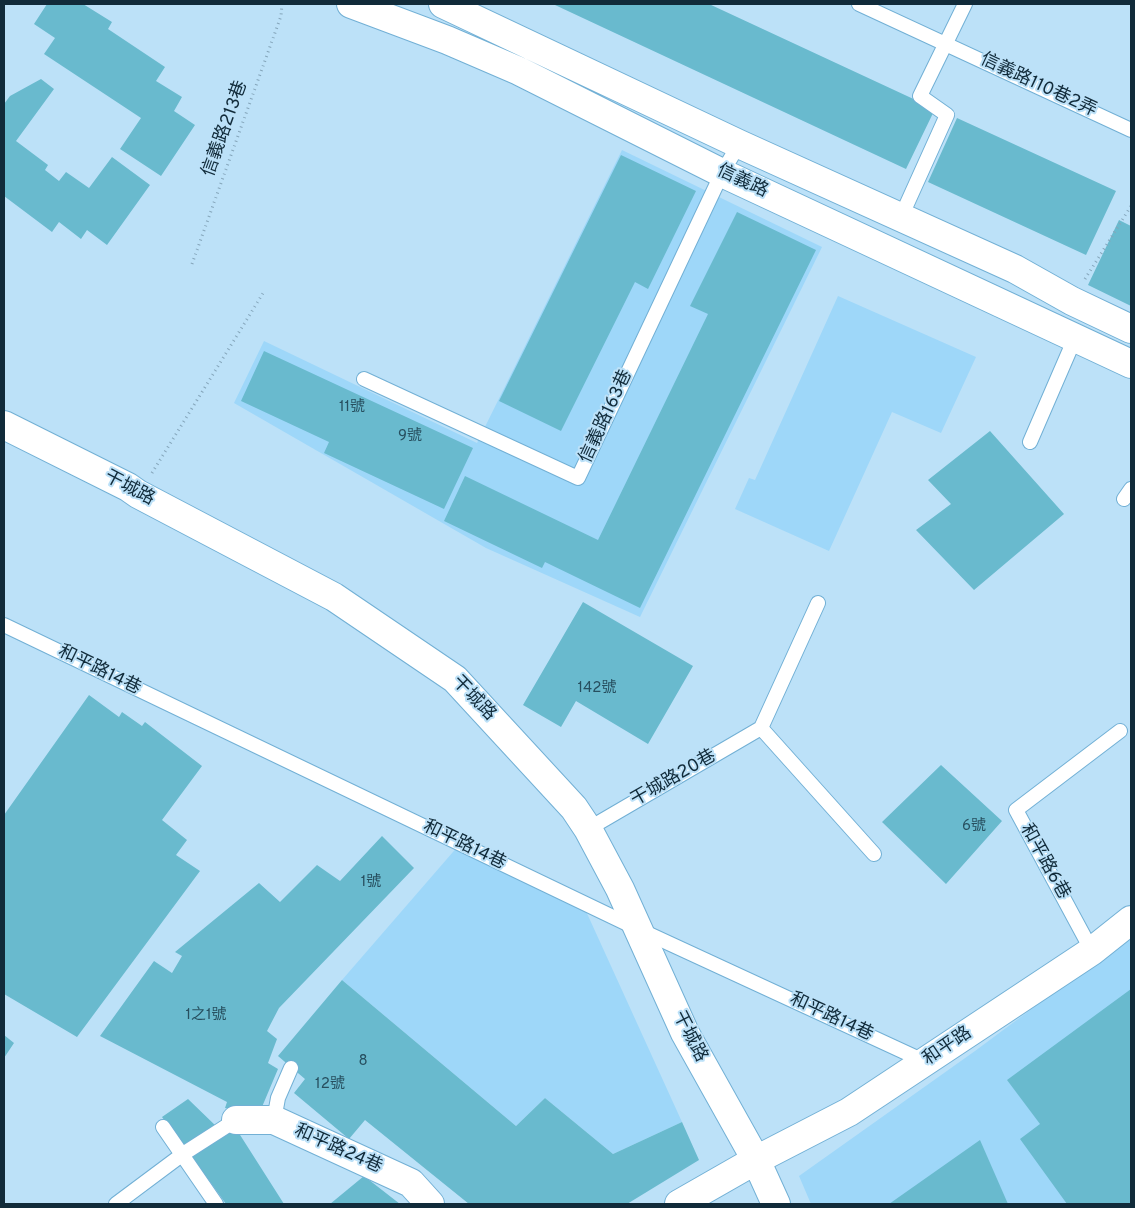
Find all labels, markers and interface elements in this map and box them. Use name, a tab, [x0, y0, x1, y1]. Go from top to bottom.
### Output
street label: 信義路110巷2弄	[976, 50, 1100, 122]
street label: 信義路213巷	[199, 78, 253, 180]
street label: 信義路	[713, 161, 771, 203]
street label: 信義路163巷	[576, 367, 638, 467]
house number: 11號	[339, 399, 365, 417]
house number: 9號	[398, 428, 422, 446]
street label: 干城路	[100, 467, 158, 511]
street label: 和平路14巷	[54, 642, 144, 700]
street label: 干城路	[446, 672, 500, 726]
house number: 142號	[578, 680, 616, 698]
street label: 干城路20巷	[628, 746, 720, 812]
street label: 和平路14巷	[419, 817, 509, 875]
house number: 6號	[962, 818, 986, 836]
street label: 和平路6巷	[1014, 821, 1074, 903]
house number: 1號	[361, 874, 381, 892]
street label: 和平路14巷	[786, 989, 876, 1047]
house number: 1之1號	[185, 1007, 227, 1025]
street label: 干城路	[667, 1008, 711, 1066]
street label: 和平路	[920, 1023, 976, 1071]
house number: 8	[358, 1053, 368, 1071]
house number: 12號	[315, 1076, 345, 1094]
street label: 和平路24巷	[291, 1121, 385, 1179]

